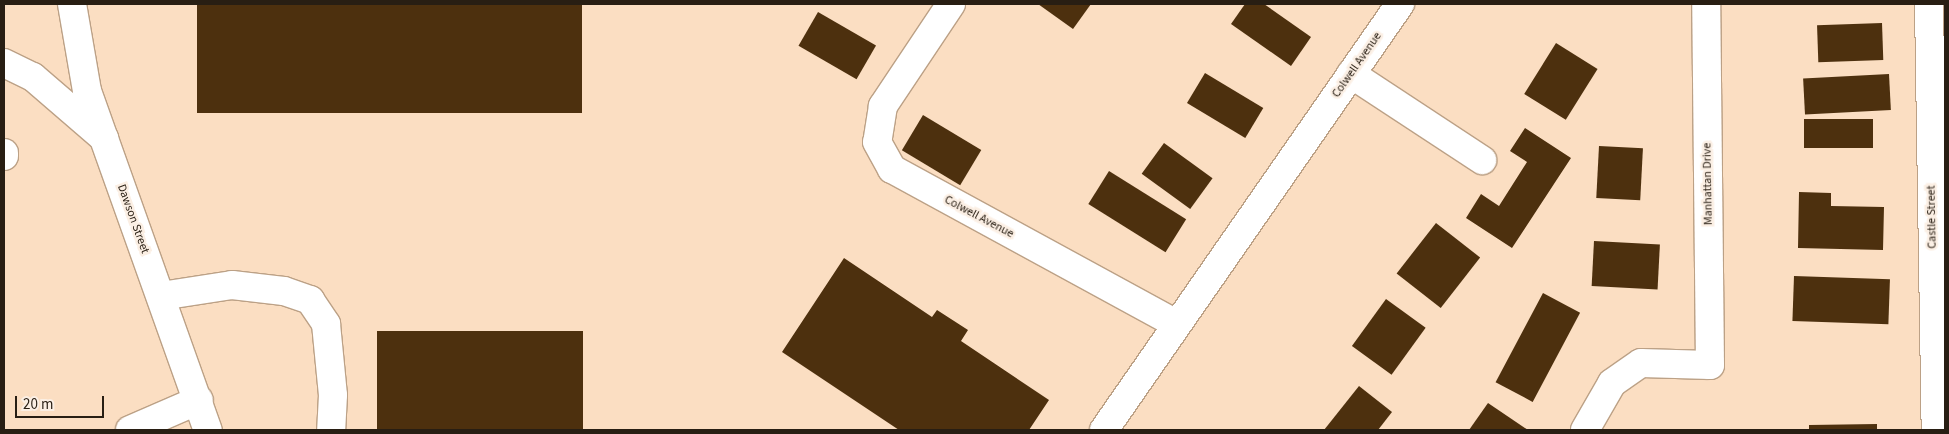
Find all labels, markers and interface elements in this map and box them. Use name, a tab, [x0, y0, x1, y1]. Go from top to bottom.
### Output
street label: Colwell Avenue	[1329, 30, 1385, 100]
street label: Manhattan Drive	[1700, 143, 1716, 225]
street label: Dawson Street	[114, 182, 152, 256]
street label: Castle Street	[1924, 185, 1940, 249]
street label: Colwell Avenue	[942, 193, 1016, 241]
scale bar	[18, 386, 106, 418]
text: 20 m	[23, 394, 53, 415]

